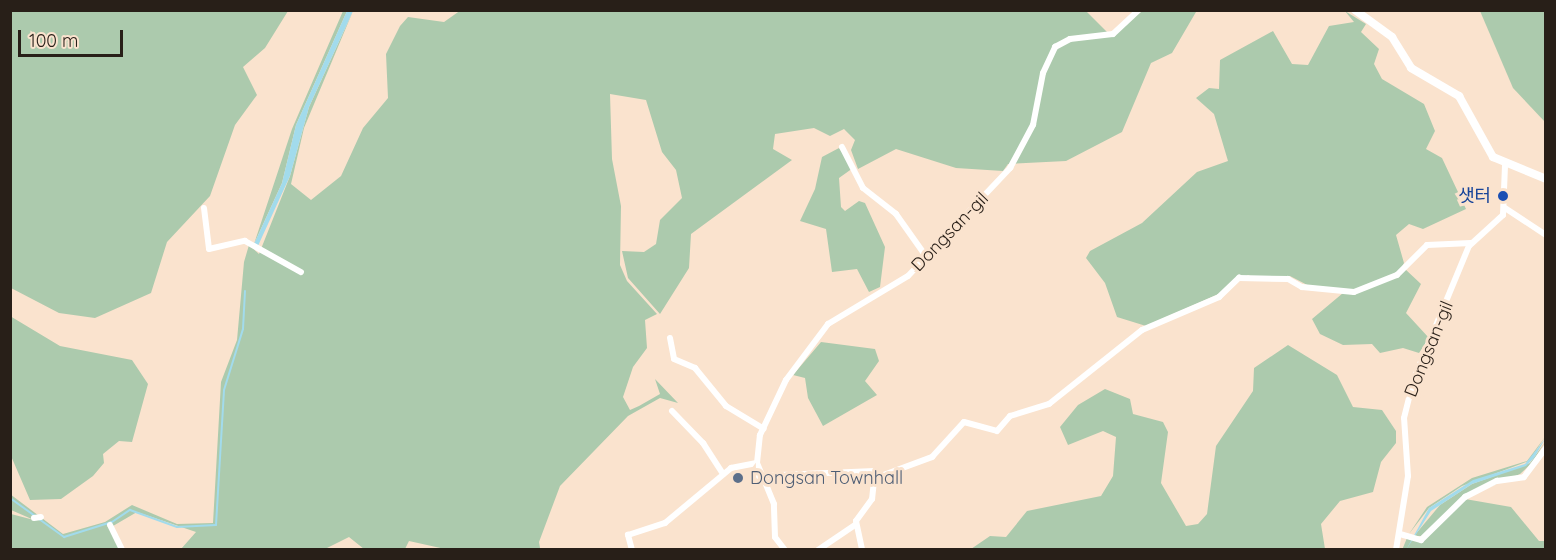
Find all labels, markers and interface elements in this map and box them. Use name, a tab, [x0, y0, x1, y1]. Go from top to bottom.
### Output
scale bar	[21, 18, 126, 56]
text: 100 m	[29, 29, 78, 52]
place label: 샛터	[1458, 185, 1491, 207]
street label: Dongsan-gil	[907, 188, 993, 276]
marker: 샛터	[1496, 189, 1510, 203]
street label: Dongsan-gil	[1400, 298, 1458, 400]
place label: Dongsan Townhall	[750, 467, 903, 489]
marker: Dongsan Townhall	[731, 471, 745, 485]

